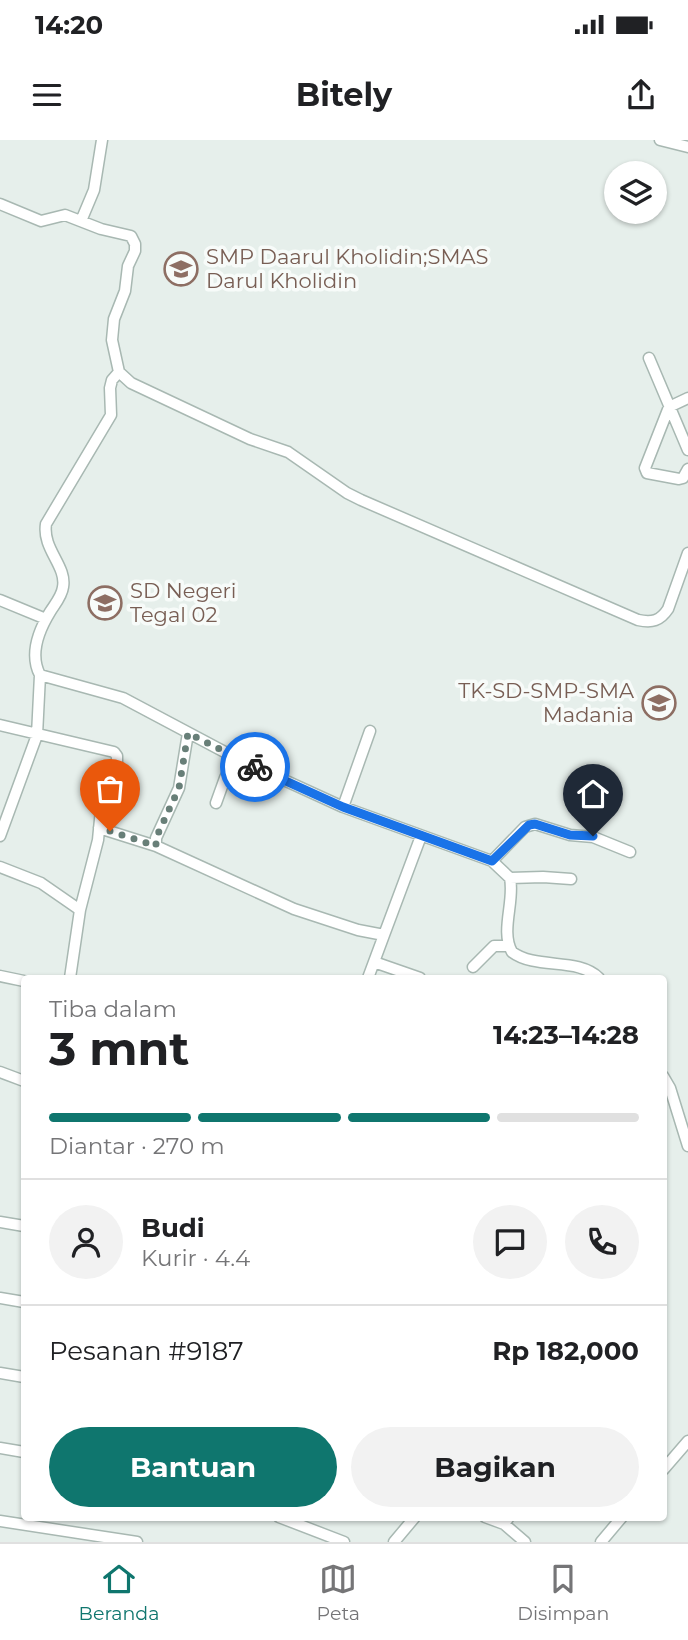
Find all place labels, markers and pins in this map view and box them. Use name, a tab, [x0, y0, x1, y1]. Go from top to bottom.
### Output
place label: SMP Daarul Kholidin;SMAS Darul Kholidin	[206, 244, 488, 293]
school or university icon: SMP Daarul Kholidin;SMAS Darul Kholidin	[162, 250, 200, 288]
place label: SD Negeri Tegal 02	[130, 578, 237, 627]
school or university icon: SD Negeri Tegal 02	[86, 584, 124, 622]
place label: TK-SD-SMP-SMA Madania	[458, 678, 635, 727]
school or university icon: TK-SD-SMP-SMA Madania	[640, 684, 678, 722]
pin	[80, 759, 140, 831]
pin	[563, 764, 623, 836]

